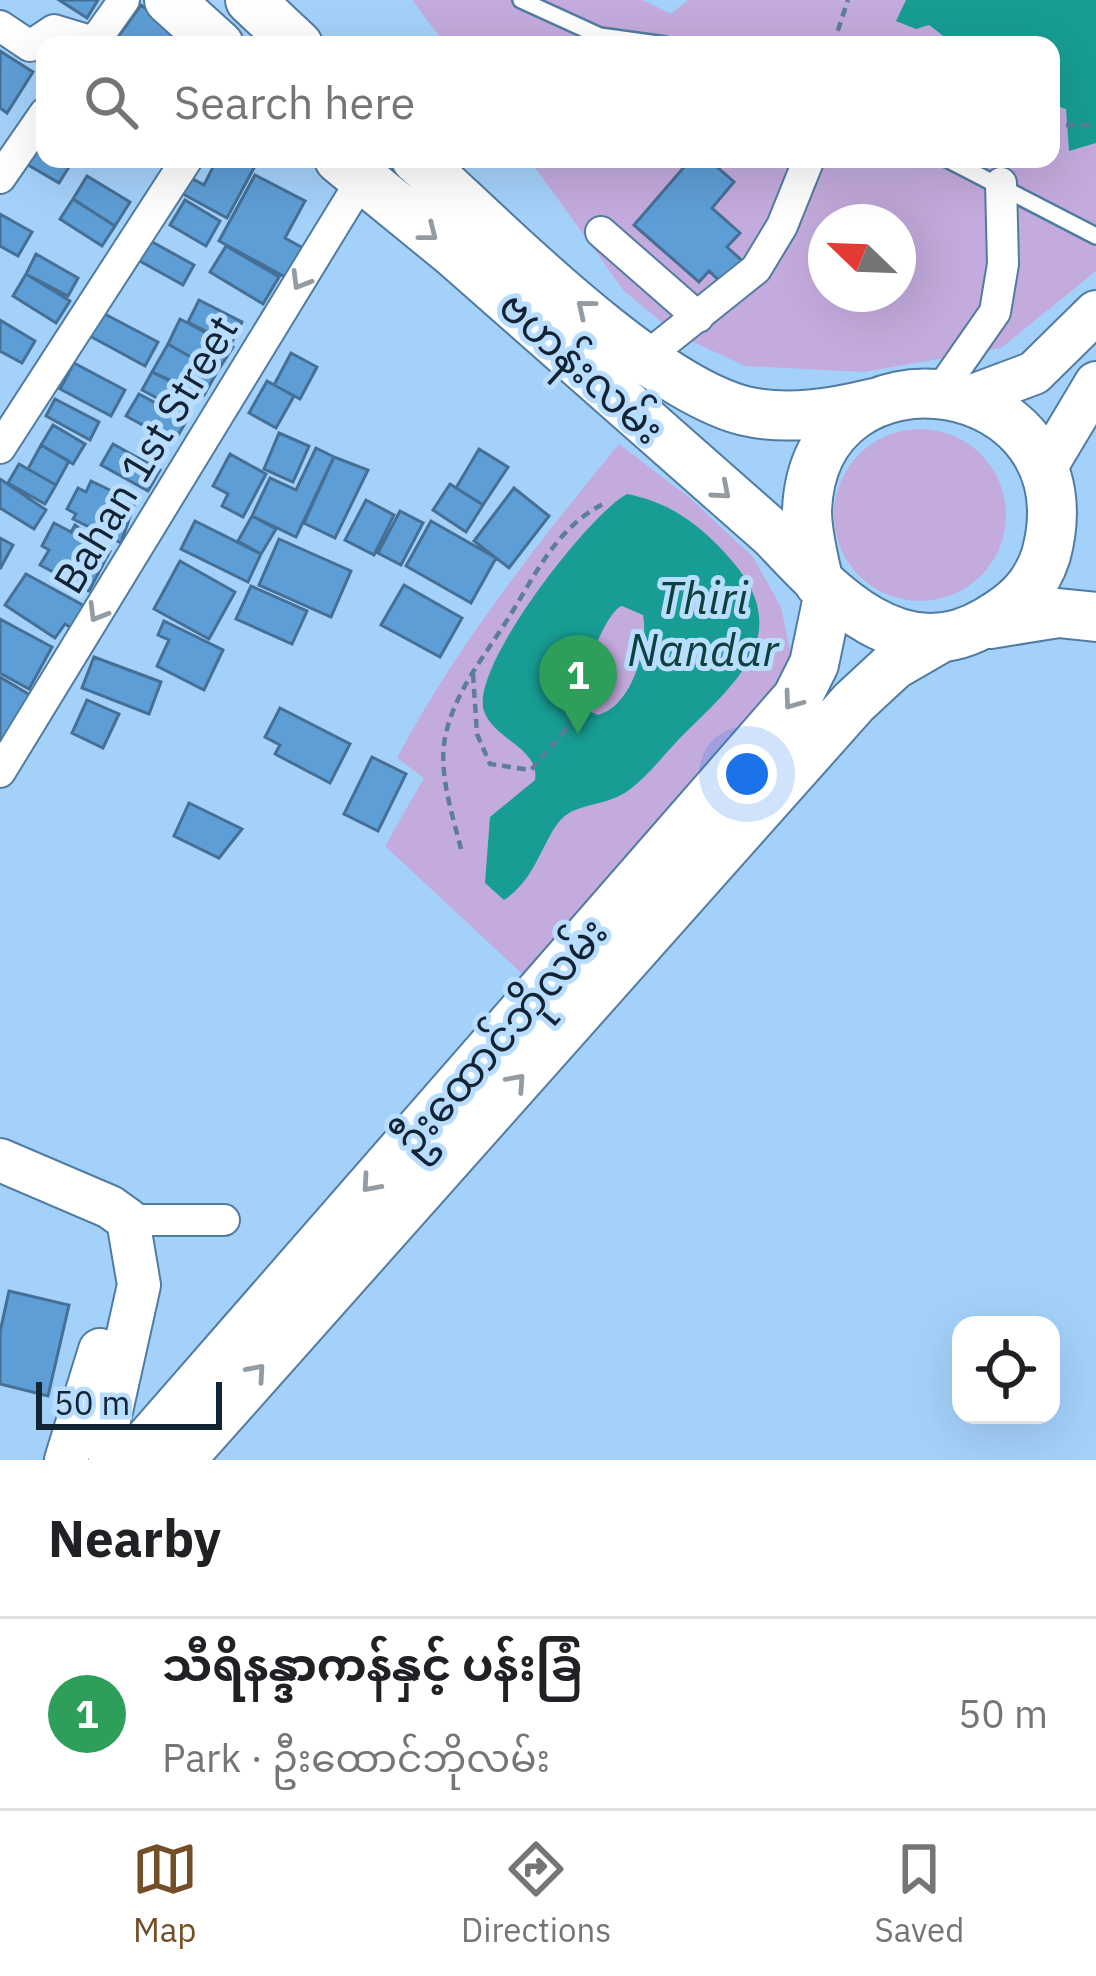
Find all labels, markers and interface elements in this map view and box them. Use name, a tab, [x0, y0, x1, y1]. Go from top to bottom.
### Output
search box	[36, 36, 1060, 168]
icon: search	[78, 69, 144, 135]
text: Search here	[174, 73, 415, 131]
north arrow	[808, 204, 916, 312]
one-way arrow	[416, 219, 437, 241]
one-way arrow	[292, 268, 314, 290]
street label: ဗဟန်းလမ်း	[482, 278, 676, 462]
one-way arrow	[576, 301, 598, 323]
street label: Bahan 1st Street	[40, 305, 250, 603]
one-way arrow	[708, 476, 730, 498]
water label: Thiri Nandar	[627, 568, 780, 678]
one-way arrow	[89, 600, 111, 622]
pin: 1	[539, 635, 617, 734]
one-way arrow	[784, 688, 806, 710]
your location	[717, 744, 777, 804]
street label: ဦးထောင်ဘိုလမ်း	[381, 905, 625, 1172]
one-way arrow	[503, 1074, 524, 1095]
one-way arrow	[363, 1171, 384, 1192]
map controls	[952, 1316, 1060, 1424]
button: locate	[952, 1316, 1060, 1424]
one-way arrow	[243, 1364, 264, 1386]
scale bar	[36, 1376, 222, 1429]
text: 50 m	[54, 1381, 130, 1424]
text: Nearby	[48, 1505, 221, 1571]
text: သီရိနန္ဒာကန်နှင့် ပန်းခြံ	[162, 1635, 582, 1693]
text: 1	[75, 1688, 99, 1739]
text: 50 m	[958, 1688, 1048, 1739]
text: Park · ဦးထောင်ဘိုလမ်း	[162, 1732, 550, 1783]
tab: Map	[132, 1836, 198, 1951]
tab: Directions	[461, 1836, 611, 1951]
tab: Saved	[875, 1836, 964, 1951]

